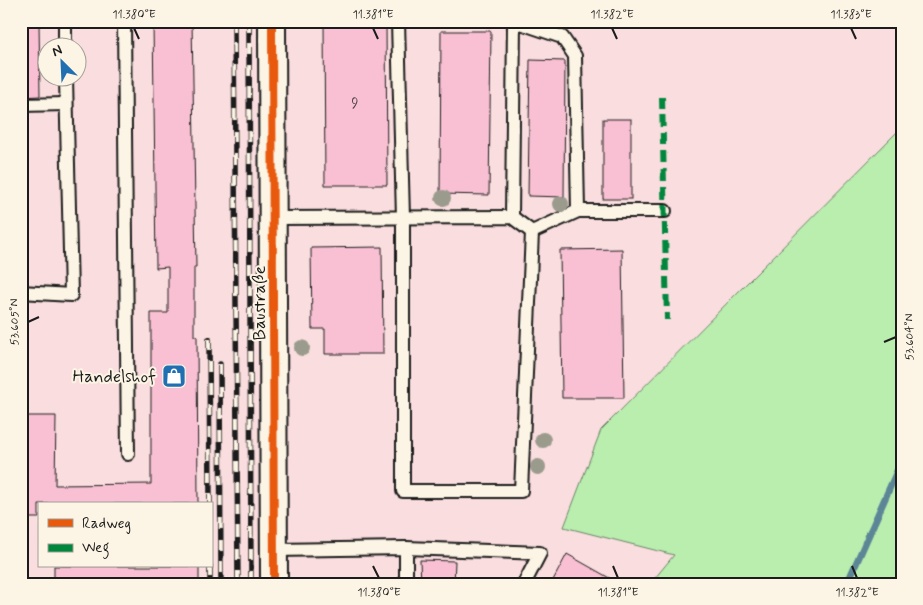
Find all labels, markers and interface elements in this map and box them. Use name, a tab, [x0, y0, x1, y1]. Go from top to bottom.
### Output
text: 11.380°E	[112, 7, 156, 23]
text: 11.381°E	[352, 7, 394, 23]
text: 11.382°E	[590, 7, 634, 23]
text: 11.383°E	[830, 7, 872, 23]
north arrow	[38, 38, 88, 88]
text: N	[49, 41, 65, 61]
house number: 9	[351, 94, 359, 114]
street label: Baustraße	[248, 265, 272, 340]
text: 53.605°N	[7, 299, 23, 345]
text: 53.604°N	[902, 313, 918, 361]
shop icon: Handelshof	[161, 363, 187, 389]
place label: Handelshof	[72, 365, 156, 389]
legend	[38, 502, 212, 568]
text: Radweg	[82, 514, 131, 534]
text: Weg	[82, 538, 109, 559]
text: 11.380°E	[357, 585, 401, 601]
text: 11.381°E	[597, 585, 639, 601]
text: 11.382°E	[835, 585, 879, 601]

